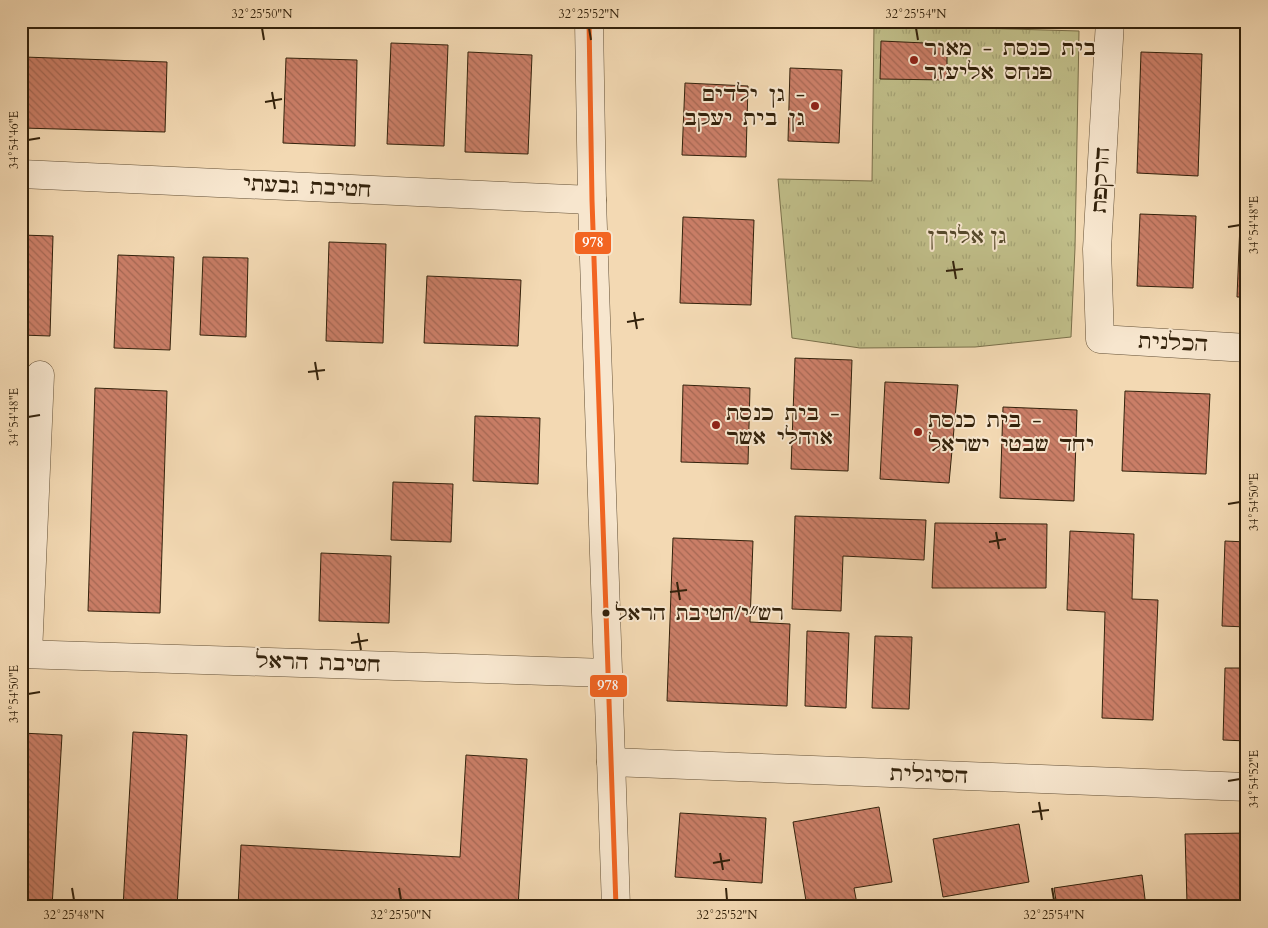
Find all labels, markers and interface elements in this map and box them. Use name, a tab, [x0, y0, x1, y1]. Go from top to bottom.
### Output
text: 32°25'50"N	[232, 6, 293, 22]
text: 32°25'52"N	[559, 6, 620, 22]
text: 32°25'54"N	[886, 6, 947, 22]
place label: בית כנסת - מאור פנחס אליעזר	[924, 34, 1096, 87]
marker: בית כנסת - מאור פנחס אליעזר	[908, 54, 920, 66]
place label: גן ילדים - גן בית יעקב	[684, 80, 805, 133]
marker: גן ילדים - גן בית יעקב	[809, 100, 821, 112]
text: 34°54'46"E	[6, 111, 22, 169]
street label: הרקפת	[1085, 146, 1117, 214]
street label: חטיבת גבעתי	[242, 169, 372, 205]
text: 34°54'48"E	[1246, 196, 1262, 254]
park label: גן אלירן	[927, 222, 1007, 251]
line badge: 978	[574, 231, 612, 255]
text: 978	[582, 233, 604, 252]
street label: הכלנית	[1137, 327, 1209, 359]
text: 34°54'48"E	[6, 388, 22, 446]
place label: בית כנסת - אוהלי אשר	[726, 399, 840, 452]
place label: בית כנסת - יחד שבטי ישראל	[928, 406, 1094, 459]
marker: בית כנסת - אוהלי אשר	[710, 419, 722, 431]
marker: בית כנסת - יחד שבטי ישראל	[912, 426, 924, 438]
text: 34°54'50"E	[1246, 473, 1262, 531]
place label: רש״י/חטיבת הראל	[615, 600, 784, 627]
marker: רש״י/חטיבת הראל	[601, 608, 611, 618]
street label: חטיבת הראל	[255, 646, 381, 680]
text: 34°54'50"E	[6, 665, 22, 723]
line badge: 978	[589, 674, 628, 698]
text: 978	[597, 676, 619, 695]
text: 34°54'52"E	[1246, 750, 1262, 808]
street label: הסיגלית	[889, 759, 969, 791]
text: 32°25'48"N	[44, 907, 105, 923]
text: 32°25'50"N	[371, 907, 432, 923]
text: 32°25'52"N	[697, 907, 758, 923]
text: 32°25'54"N	[1024, 907, 1085, 923]

